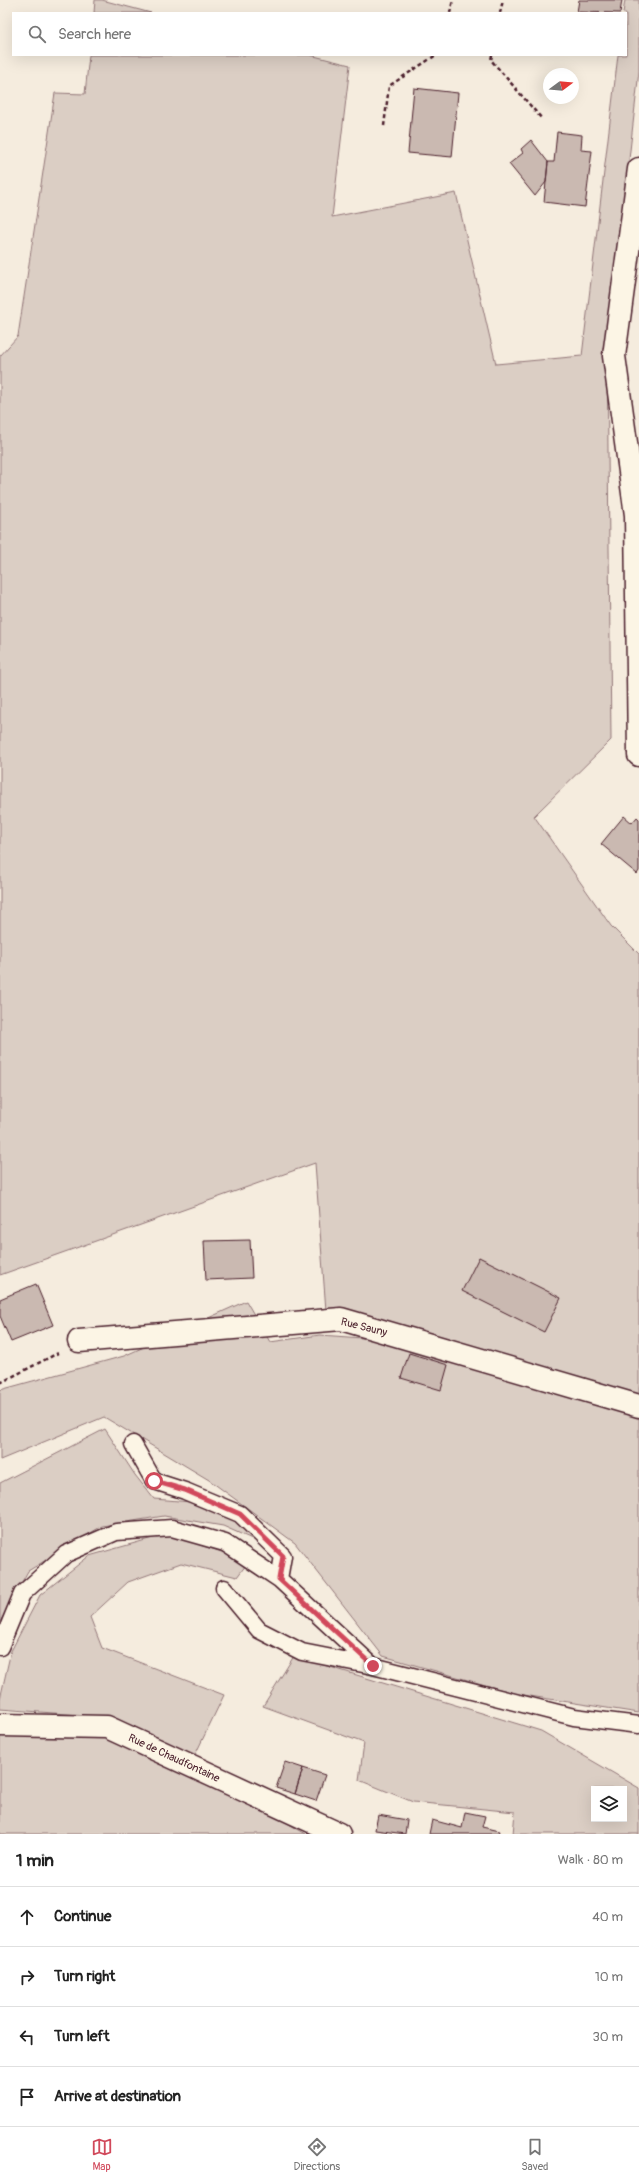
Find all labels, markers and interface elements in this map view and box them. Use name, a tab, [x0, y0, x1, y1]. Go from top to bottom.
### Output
search box	[12, 12, 627, 56]
icon: search	[26, 23, 48, 45]
text: Search here	[58, 25, 131, 44]
north arrow	[543, 68, 579, 104]
street label: Rue Sauny	[339, 1315, 389, 1339]
route start	[145, 1472, 163, 1490]
route end	[364, 1657, 382, 1675]
street label: Rue de Chaudfontaine	[126, 1731, 222, 1785]
map controls	[591, 1786, 627, 1822]
button: layers	[591, 1786, 627, 1822]
text: 1 min	[16, 1850, 54, 1871]
text: Walk · 80 m	[558, 1852, 623, 1868]
icon: ahead	[16, 1906, 38, 1928]
text: Continue	[54, 1907, 112, 1926]
text: 40 m	[592, 1909, 623, 1925]
icon: right	[16, 1966, 38, 1988]
text: Turn right	[54, 1967, 115, 1986]
text: 10 m	[595, 1969, 623, 1985]
icon: left	[16, 2026, 38, 2048]
text: Turn left	[54, 2027, 110, 2046]
text: 30 m	[593, 2029, 623, 2045]
icon: arrive	[16, 2086, 38, 2108]
text: Arrive at destination	[54, 2087, 181, 2106]
tab: Map	[91, 2136, 113, 2173]
tab: Directions	[294, 2136, 340, 2173]
tab: Saved	[521, 2136, 548, 2173]

